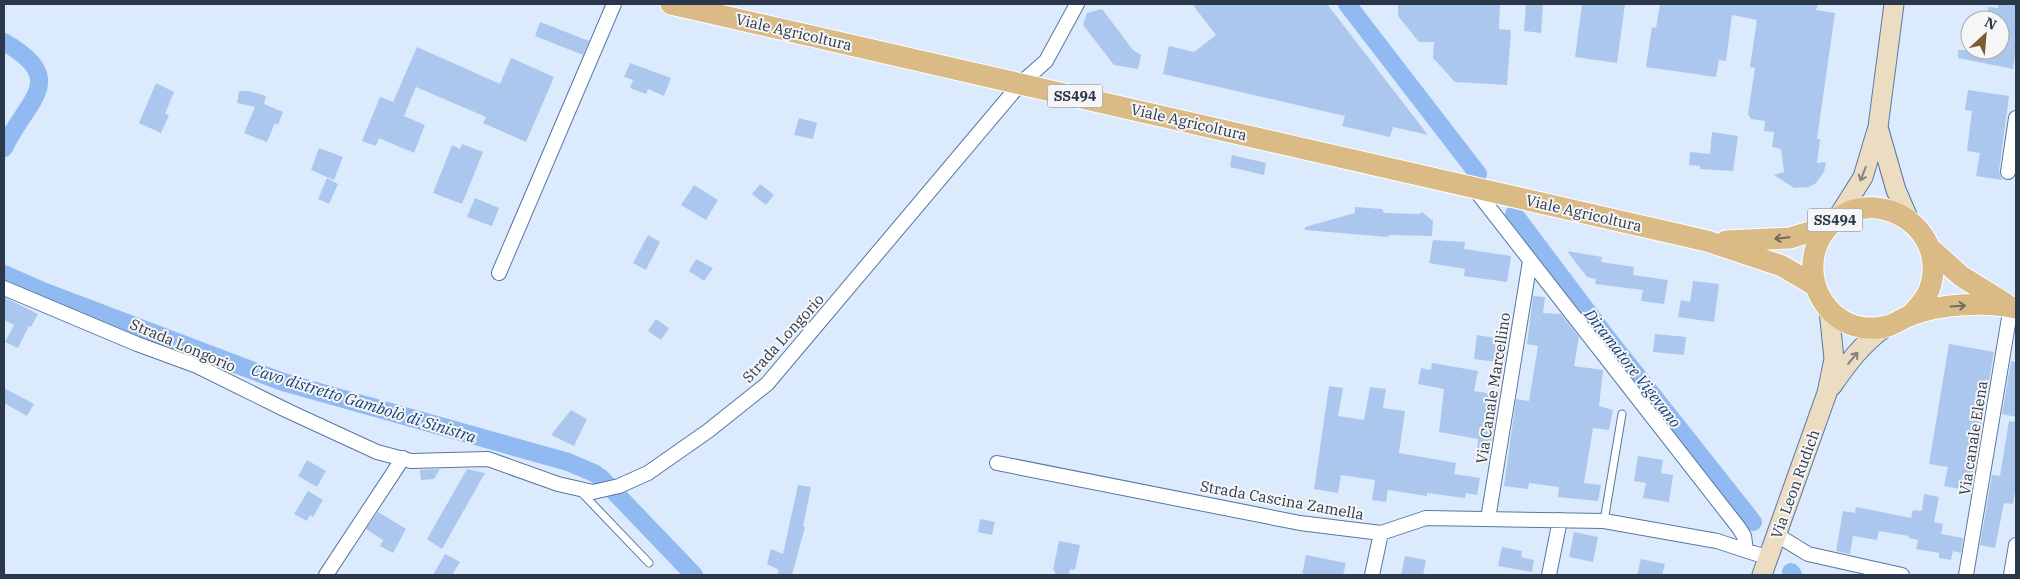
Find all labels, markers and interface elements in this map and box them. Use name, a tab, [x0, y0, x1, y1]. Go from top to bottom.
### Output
street label: Viale Agricoltura	[734, 9, 854, 55]
north arrow	[1960, 10, 2010, 60]
text: N	[1982, 13, 2000, 34]
road number: SS494	[1048, 84, 1102, 108]
street label: Viale Agricoltura	[1129, 99, 1249, 145]
one-way arrow	[1858, 166, 1867, 181]
street label: Viale Agricoltura	[1524, 190, 1644, 236]
road number: SS494	[1808, 208, 1862, 232]
one-way arrow	[1774, 234, 1790, 243]
street label: Strada Longorio	[738, 290, 828, 386]
one-way arrow	[1950, 301, 1966, 310]
water label: Diramatore Vigevano	[1580, 304, 1686, 432]
street label: Via Canale Marcellino	[1472, 311, 1514, 465]
street label: Strada Longorio	[127, 314, 239, 376]
one-way arrow	[1847, 351, 1858, 364]
water label: Cavo distretto Gambolò di Sinistra	[249, 359, 479, 447]
street label: Via canale Elena	[1955, 379, 1991, 497]
street label: Via Leon Rudich	[1766, 427, 1824, 541]
street label: Strada Cascina Zamella	[1199, 476, 1365, 524]

